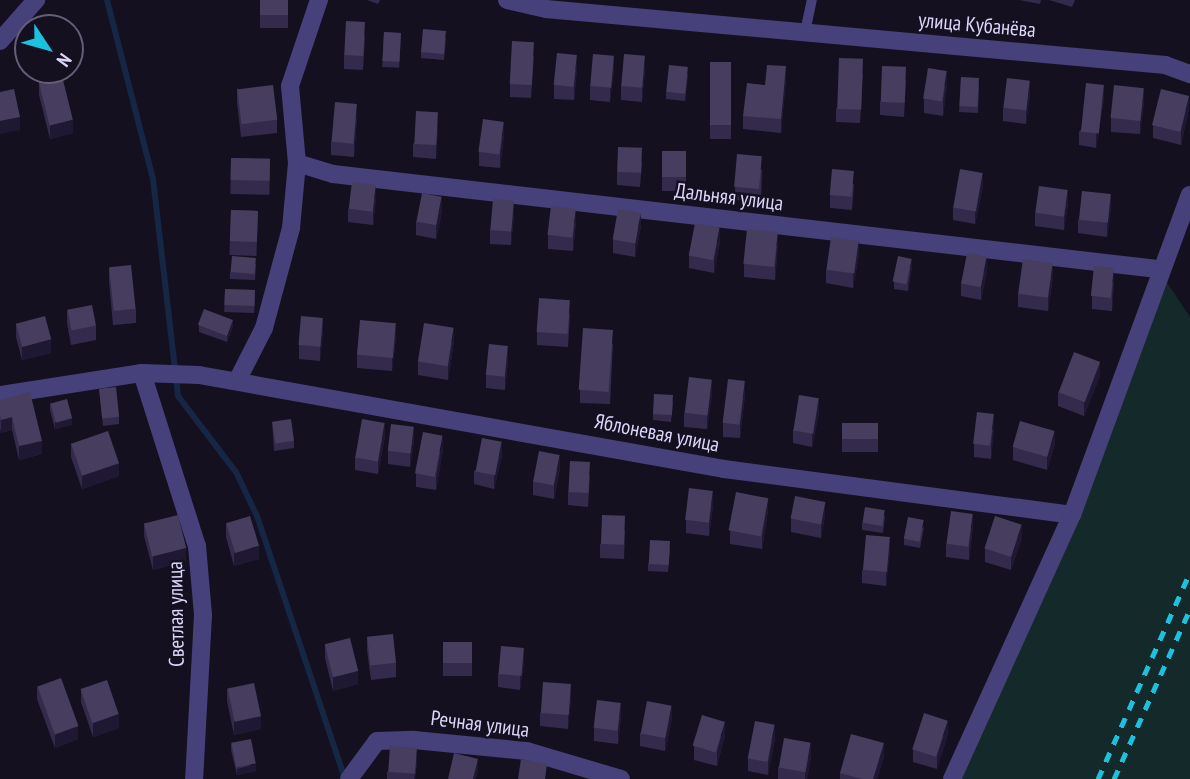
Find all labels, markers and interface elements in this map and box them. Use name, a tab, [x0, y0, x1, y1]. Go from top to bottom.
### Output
street label: улица Кубанёва	[917, 7, 1037, 43]
north arrow	[14, 14, 84, 84]
text: N	[52, 49, 77, 71]
street label: Дальняя улица	[673, 178, 785, 216]
street label: Яблоневая улица	[592, 409, 722, 457]
street label: Светлая улица	[162, 561, 190, 667]
street label: Речная улица	[429, 705, 531, 743]

